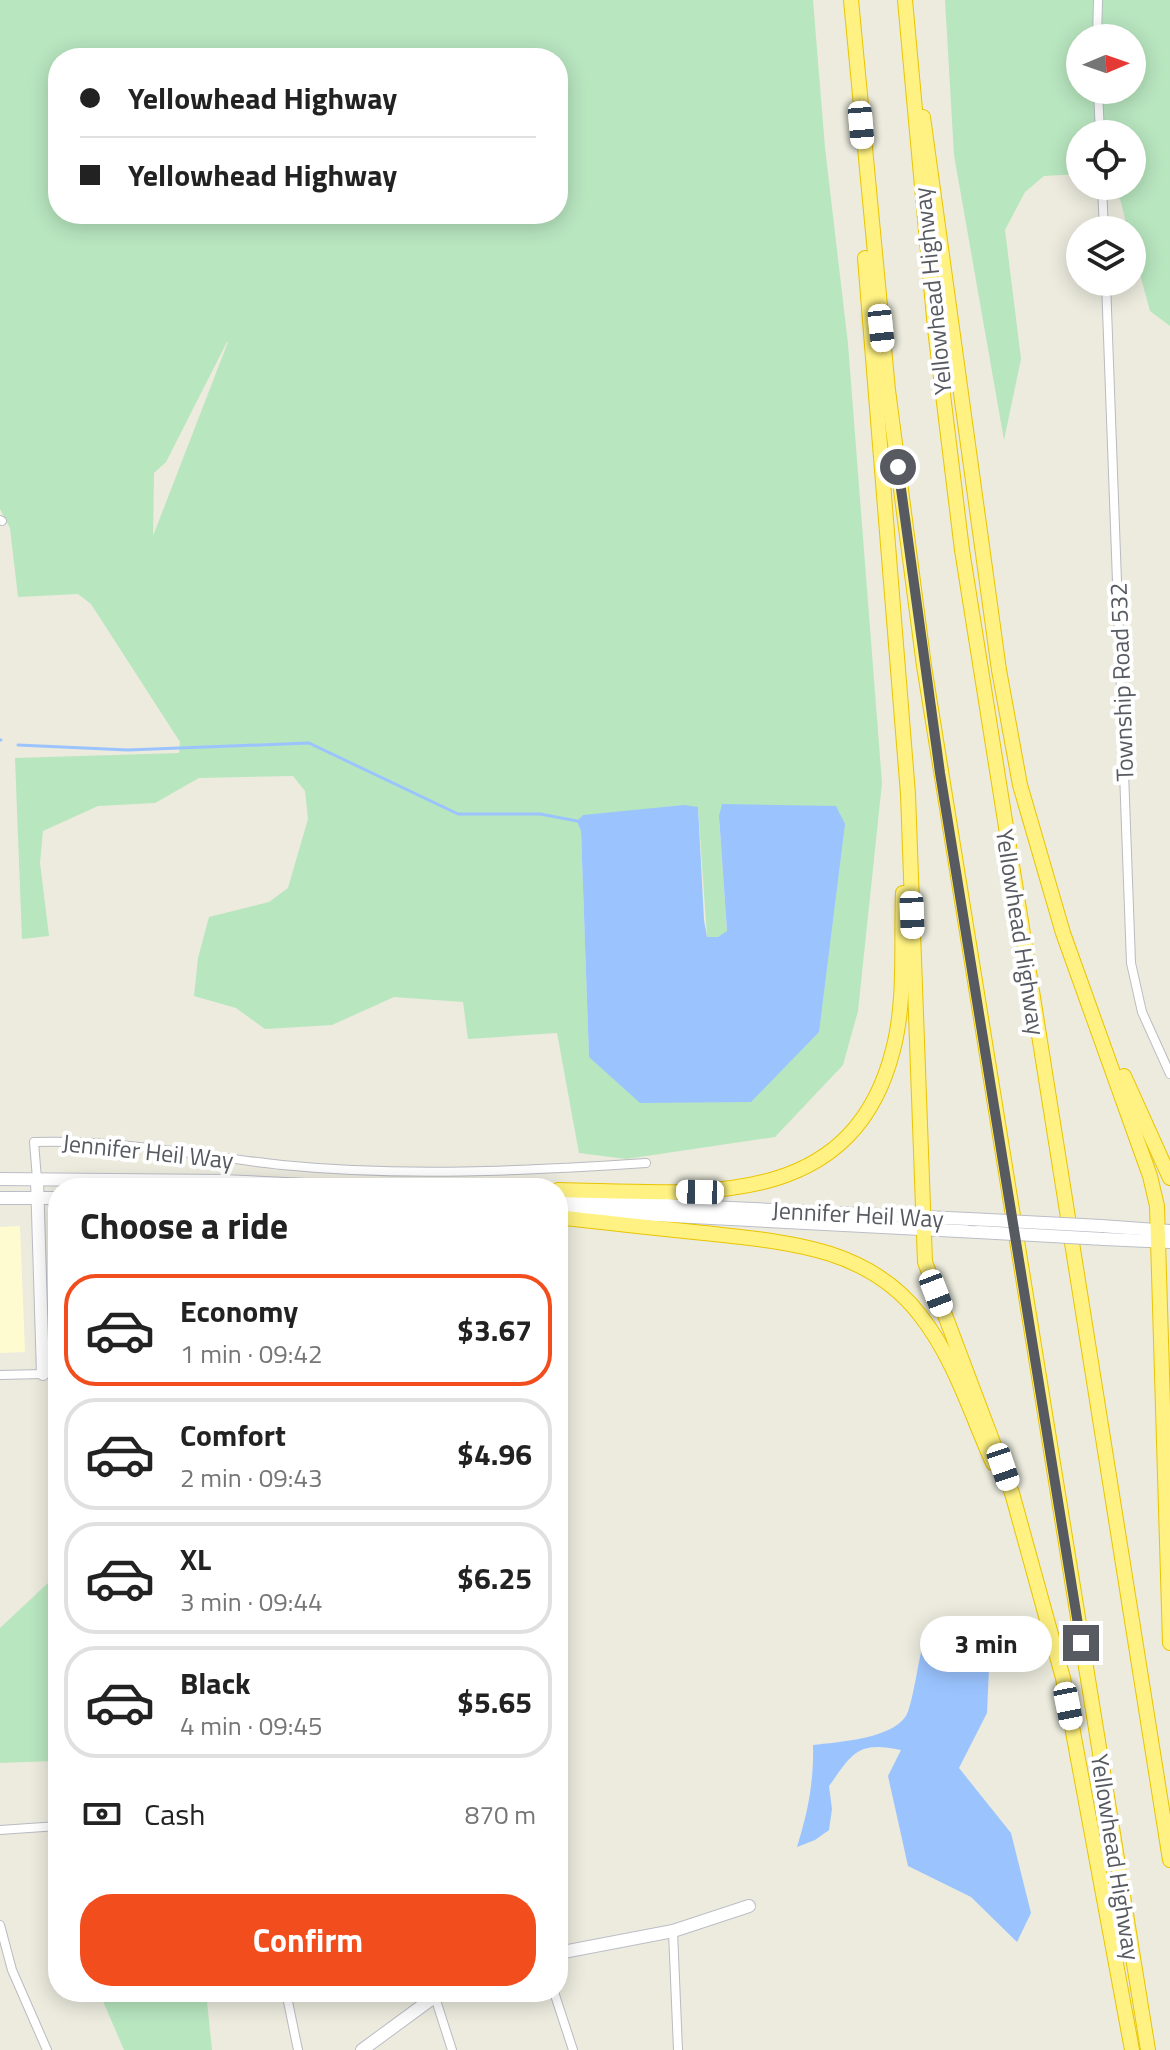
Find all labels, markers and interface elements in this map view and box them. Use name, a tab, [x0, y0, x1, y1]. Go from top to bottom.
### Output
north arrow	[1066, 24, 1146, 104]
map controls	[1066, 24, 1146, 296]
text: Yellowhead Highway	[128, 75, 397, 121]
car	[847, 100, 875, 150]
button: locate	[1066, 120, 1146, 200]
text: Yellowhead Highway	[128, 152, 397, 198]
street label: Yellowhead Highway	[903, 185, 961, 397]
button: layers	[1066, 216, 1146, 296]
car	[867, 303, 895, 353]
route start	[880, 449, 916, 485]
street label: Township Road 532	[1100, 582, 1142, 782]
street label: Yellowhead Highway	[987, 826, 1055, 1038]
car	[899, 891, 925, 939]
street label: Jennifer Heil Way	[61, 1124, 236, 1178]
car	[676, 1180, 724, 1204]
street label: Jennifer Heil Way	[771, 1192, 945, 1236]
text: Choose a ride	[80, 1198, 288, 1253]
car	[916, 1266, 956, 1320]
text: Economy	[180, 1288, 298, 1334]
icon: car	[84, 1294, 156, 1366]
text: $3.67	[457, 1307, 532, 1353]
text: 1 min · 09:42	[180, 1334, 323, 1373]
text: Comfort	[180, 1412, 286, 1458]
icon: car	[84, 1418, 156, 1490]
text: $4.96	[457, 1431, 532, 1477]
car	[984, 1440, 1022, 1494]
text: 2 min · 09:43	[180, 1458, 323, 1497]
text: XL	[180, 1536, 211, 1582]
icon: car	[84, 1542, 156, 1614]
text: $6.25	[457, 1555, 532, 1601]
text: 3 min · 09:44	[180, 1582, 323, 1621]
callout: 3 min	[921, 1615, 1053, 1671]
text: 3 min	[954, 1624, 1018, 1663]
route end	[1063, 1625, 1099, 1661]
text: Black	[180, 1660, 251, 1706]
icon: car	[84, 1666, 156, 1738]
text: $5.65	[457, 1679, 532, 1725]
car	[1052, 1680, 1084, 1732]
text: 4 min · 09:45	[180, 1706, 323, 1745]
street label: Yellowhead Highway	[1082, 1751, 1150, 1963]
text: Cash	[144, 1791, 205, 1837]
icon: cash	[80, 1792, 124, 1836]
text: 870 m	[465, 1795, 536, 1834]
button: Confirm	[80, 1894, 536, 1986]

